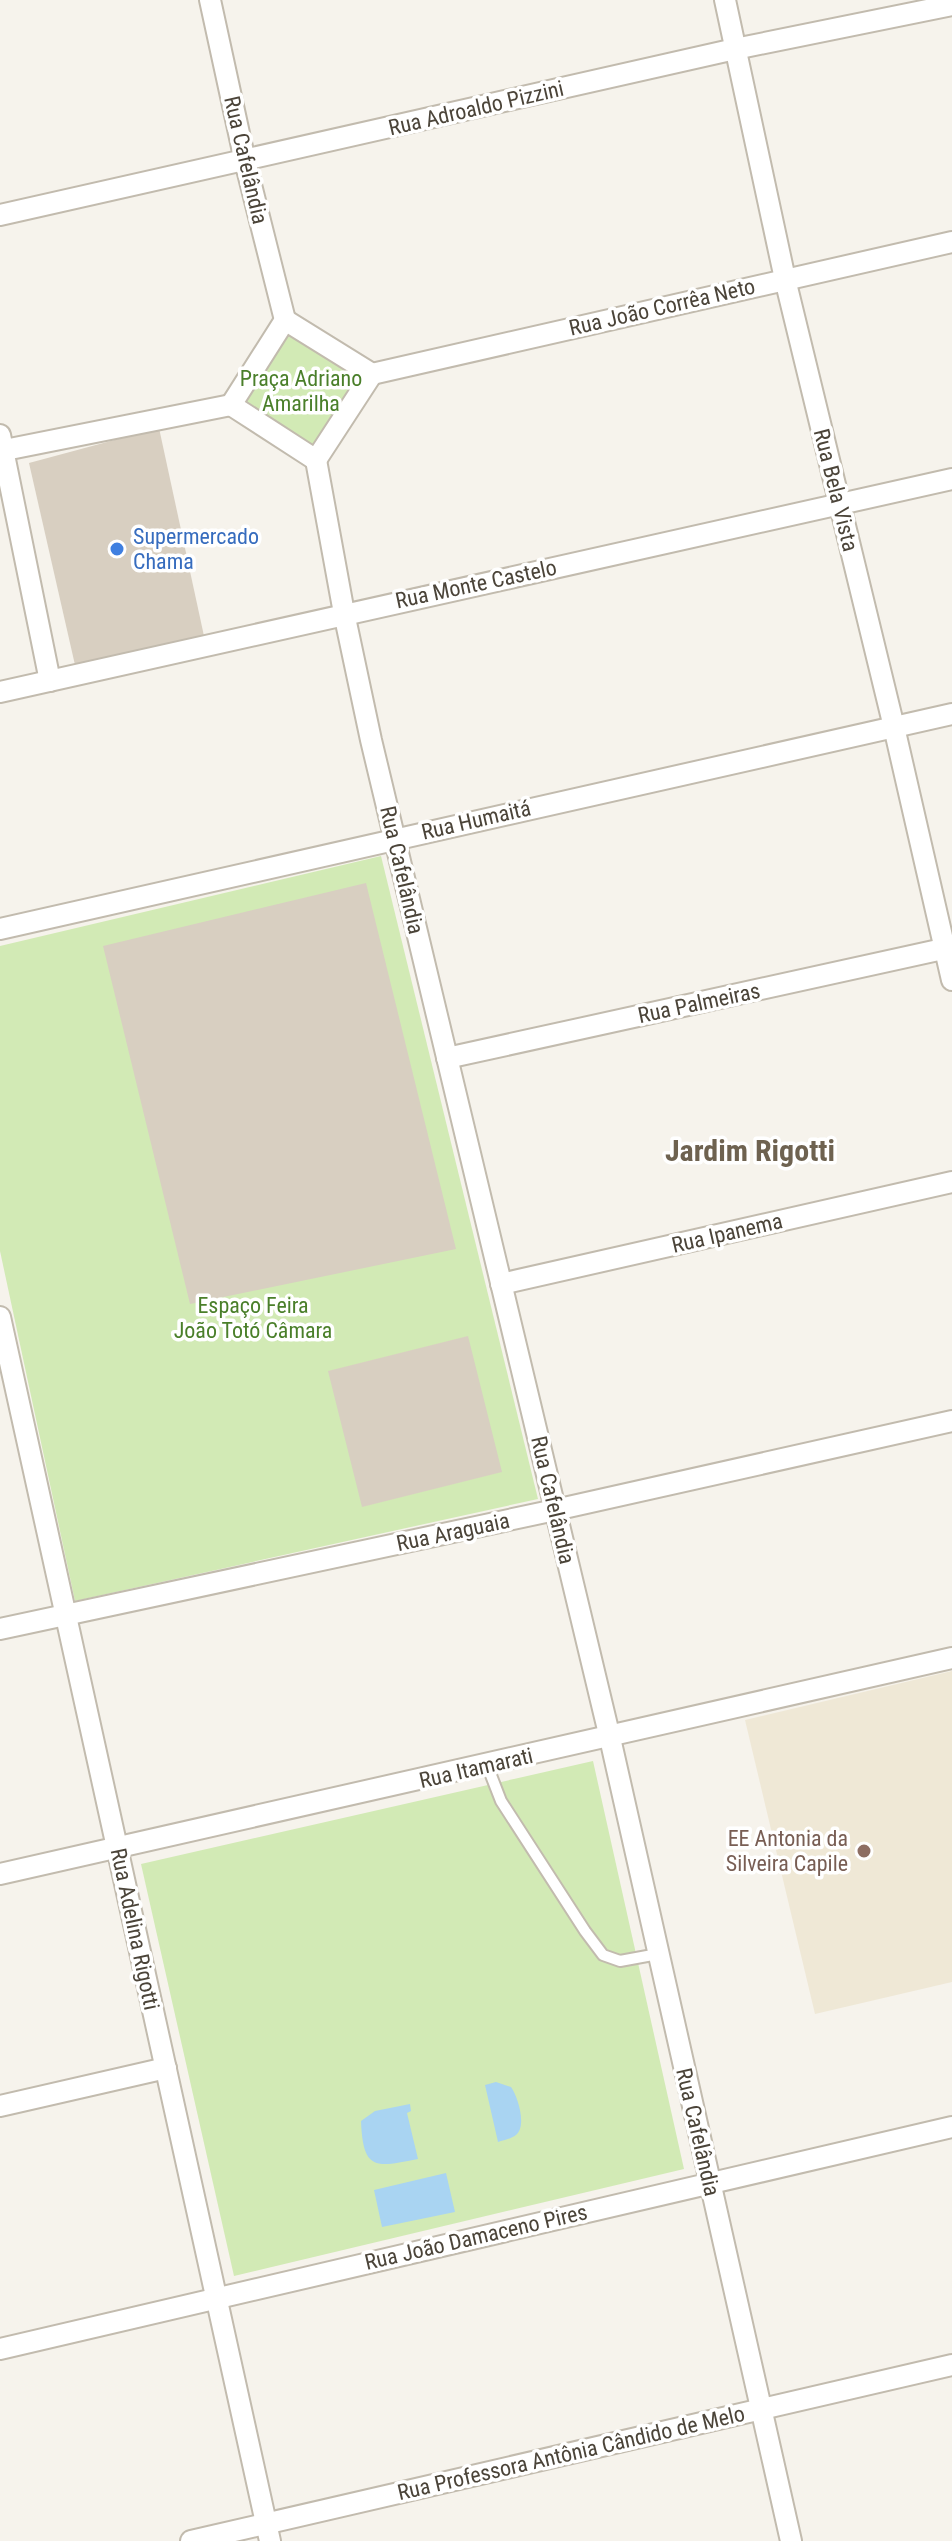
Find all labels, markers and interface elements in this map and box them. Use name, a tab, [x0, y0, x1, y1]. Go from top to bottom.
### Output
street label: Rua Adroaldo Pizzini	[386, 76, 566, 140]
street label: Rua Cafelândia	[219, 94, 273, 226]
street label: Rua João Corrêa Neto	[567, 273, 757, 341]
park label: Praça Adriano Amarilha	[240, 366, 362, 416]
street label: Rua Bela Vista	[809, 426, 863, 554]
place label: Supermercado Chama	[133, 524, 259, 574]
marker: Supermercado Chama	[108, 540, 126, 558]
street label: Rua Monte Castelo	[393, 555, 559, 613]
street label: Rua Humaitá	[419, 795, 533, 845]
street label: Rua Cafelândia	[375, 804, 429, 936]
street label: Rua Palmeiras	[636, 978, 762, 1028]
district label: Jardim Rigotti	[665, 1133, 835, 1168]
street label: Rua Ipanema	[669, 1208, 785, 1258]
park label: Espaço Feira João Totó Câmara	[174, 1293, 332, 1343]
street label: Rua Cafelândia	[526, 1434, 580, 1566]
street label: Rua Araguaia	[394, 1508, 512, 1556]
street label: Rua Itamarati	[417, 1743, 535, 1793]
place label: EE Antonia da Silveira Capile	[726, 1826, 848, 1876]
marker: EE Antonia da Silveira Capile	[855, 1842, 873, 1860]
street label: Rua Adelina Rigotti	[106, 1846, 164, 2012]
street label: Rua Cafelândia	[671, 2066, 725, 2198]
street label: Rua João Damaceno Pires	[362, 2199, 590, 2275]
street label: Rua Professora Antônia Cândido de Melo	[395, 2401, 747, 2505]

